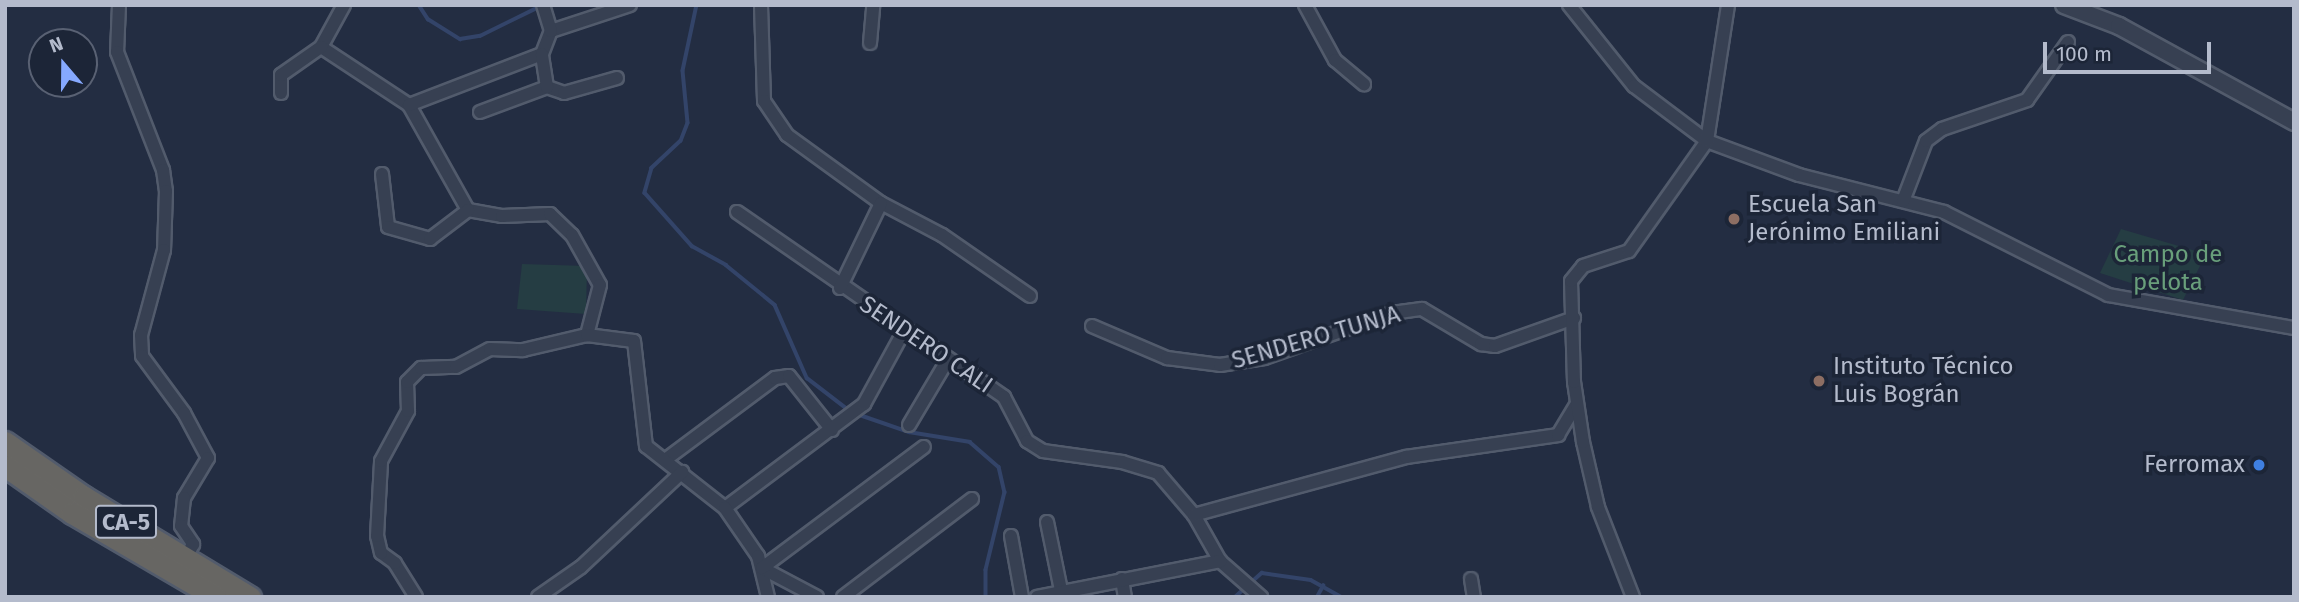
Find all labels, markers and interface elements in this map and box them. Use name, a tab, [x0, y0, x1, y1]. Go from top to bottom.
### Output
north arrow	[28, 28, 98, 98]
scale bar	[2047, 28, 2215, 72]
text: N	[46, 32, 66, 58]
text: 100 m	[2056, 41, 2112, 67]
place label: Escuela San Jerónimo Emiliani	[1748, 191, 1940, 247]
marker: Escuela San Jerónimo Emiliani	[1726, 211, 1742, 227]
park label: Campo de pelota	[2114, 241, 2222, 297]
street label: SENDERO CALI	[854, 290, 998, 400]
street label: SENDERO TUNJA	[1229, 300, 1403, 376]
place label: Instituto Técnico Luis Bográn	[1833, 353, 2014, 409]
marker: Instituto Técnico Luis Bográn	[1811, 373, 1827, 389]
place label: Ferromax	[2144, 451, 2245, 479]
marker: Ferromax	[2251, 457, 2267, 473]
road number: CA-5	[94, 502, 158, 542]

